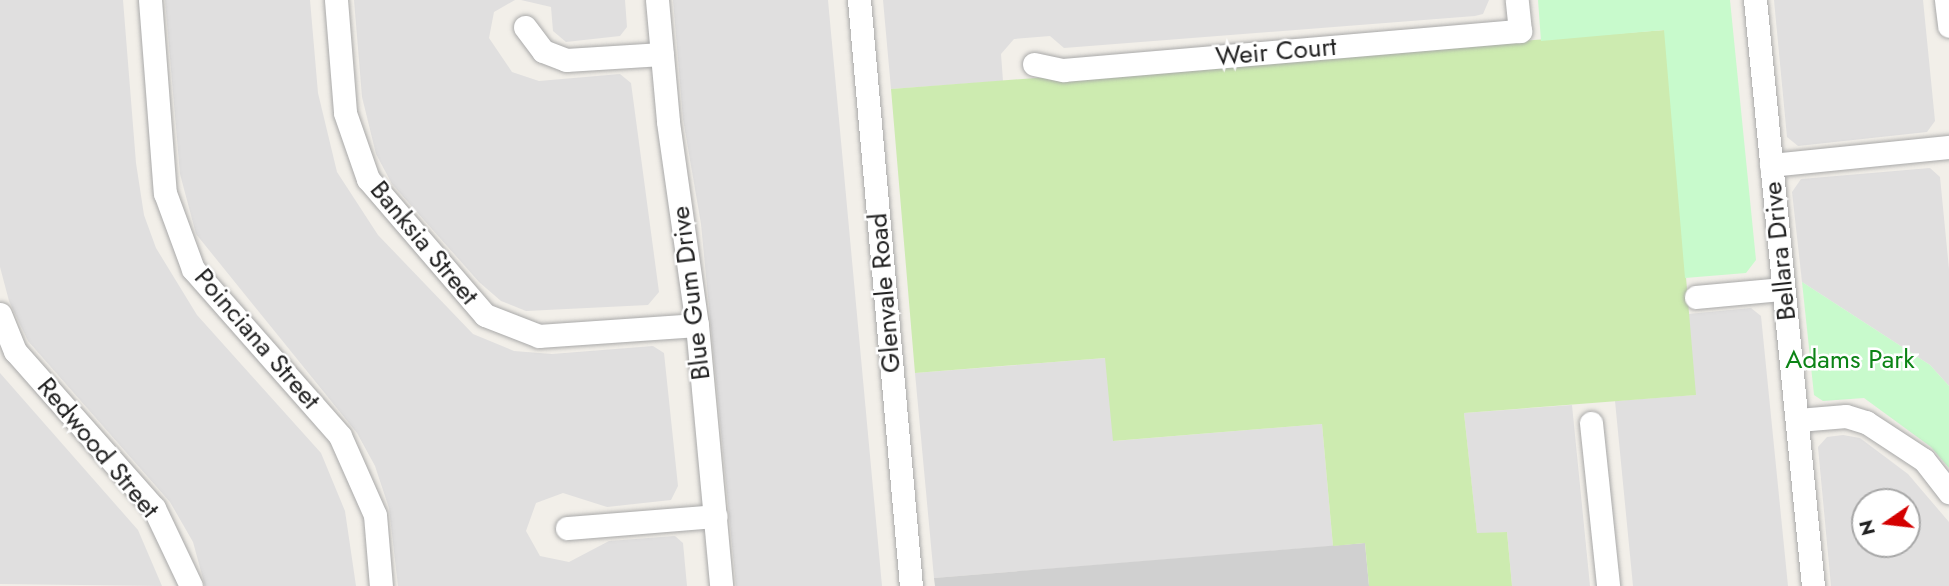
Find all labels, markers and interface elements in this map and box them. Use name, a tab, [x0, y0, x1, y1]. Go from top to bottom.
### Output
street label: Weir Court	[1214, 31, 1338, 73]
street label: Banksia Street	[363, 175, 485, 311]
street label: Bellara Drive	[1757, 180, 1803, 322]
street label: Blue Gum Drive	[665, 204, 717, 382]
street label: Glenvale Road	[862, 212, 908, 374]
street label: Poinciana Street	[188, 262, 326, 416]
park label: Adams Park	[1785, 344, 1915, 376]
street label: Redwood Street	[30, 372, 166, 524]
north arrow	[1851, 488, 1921, 558]
text: N	[1852, 517, 1882, 538]

